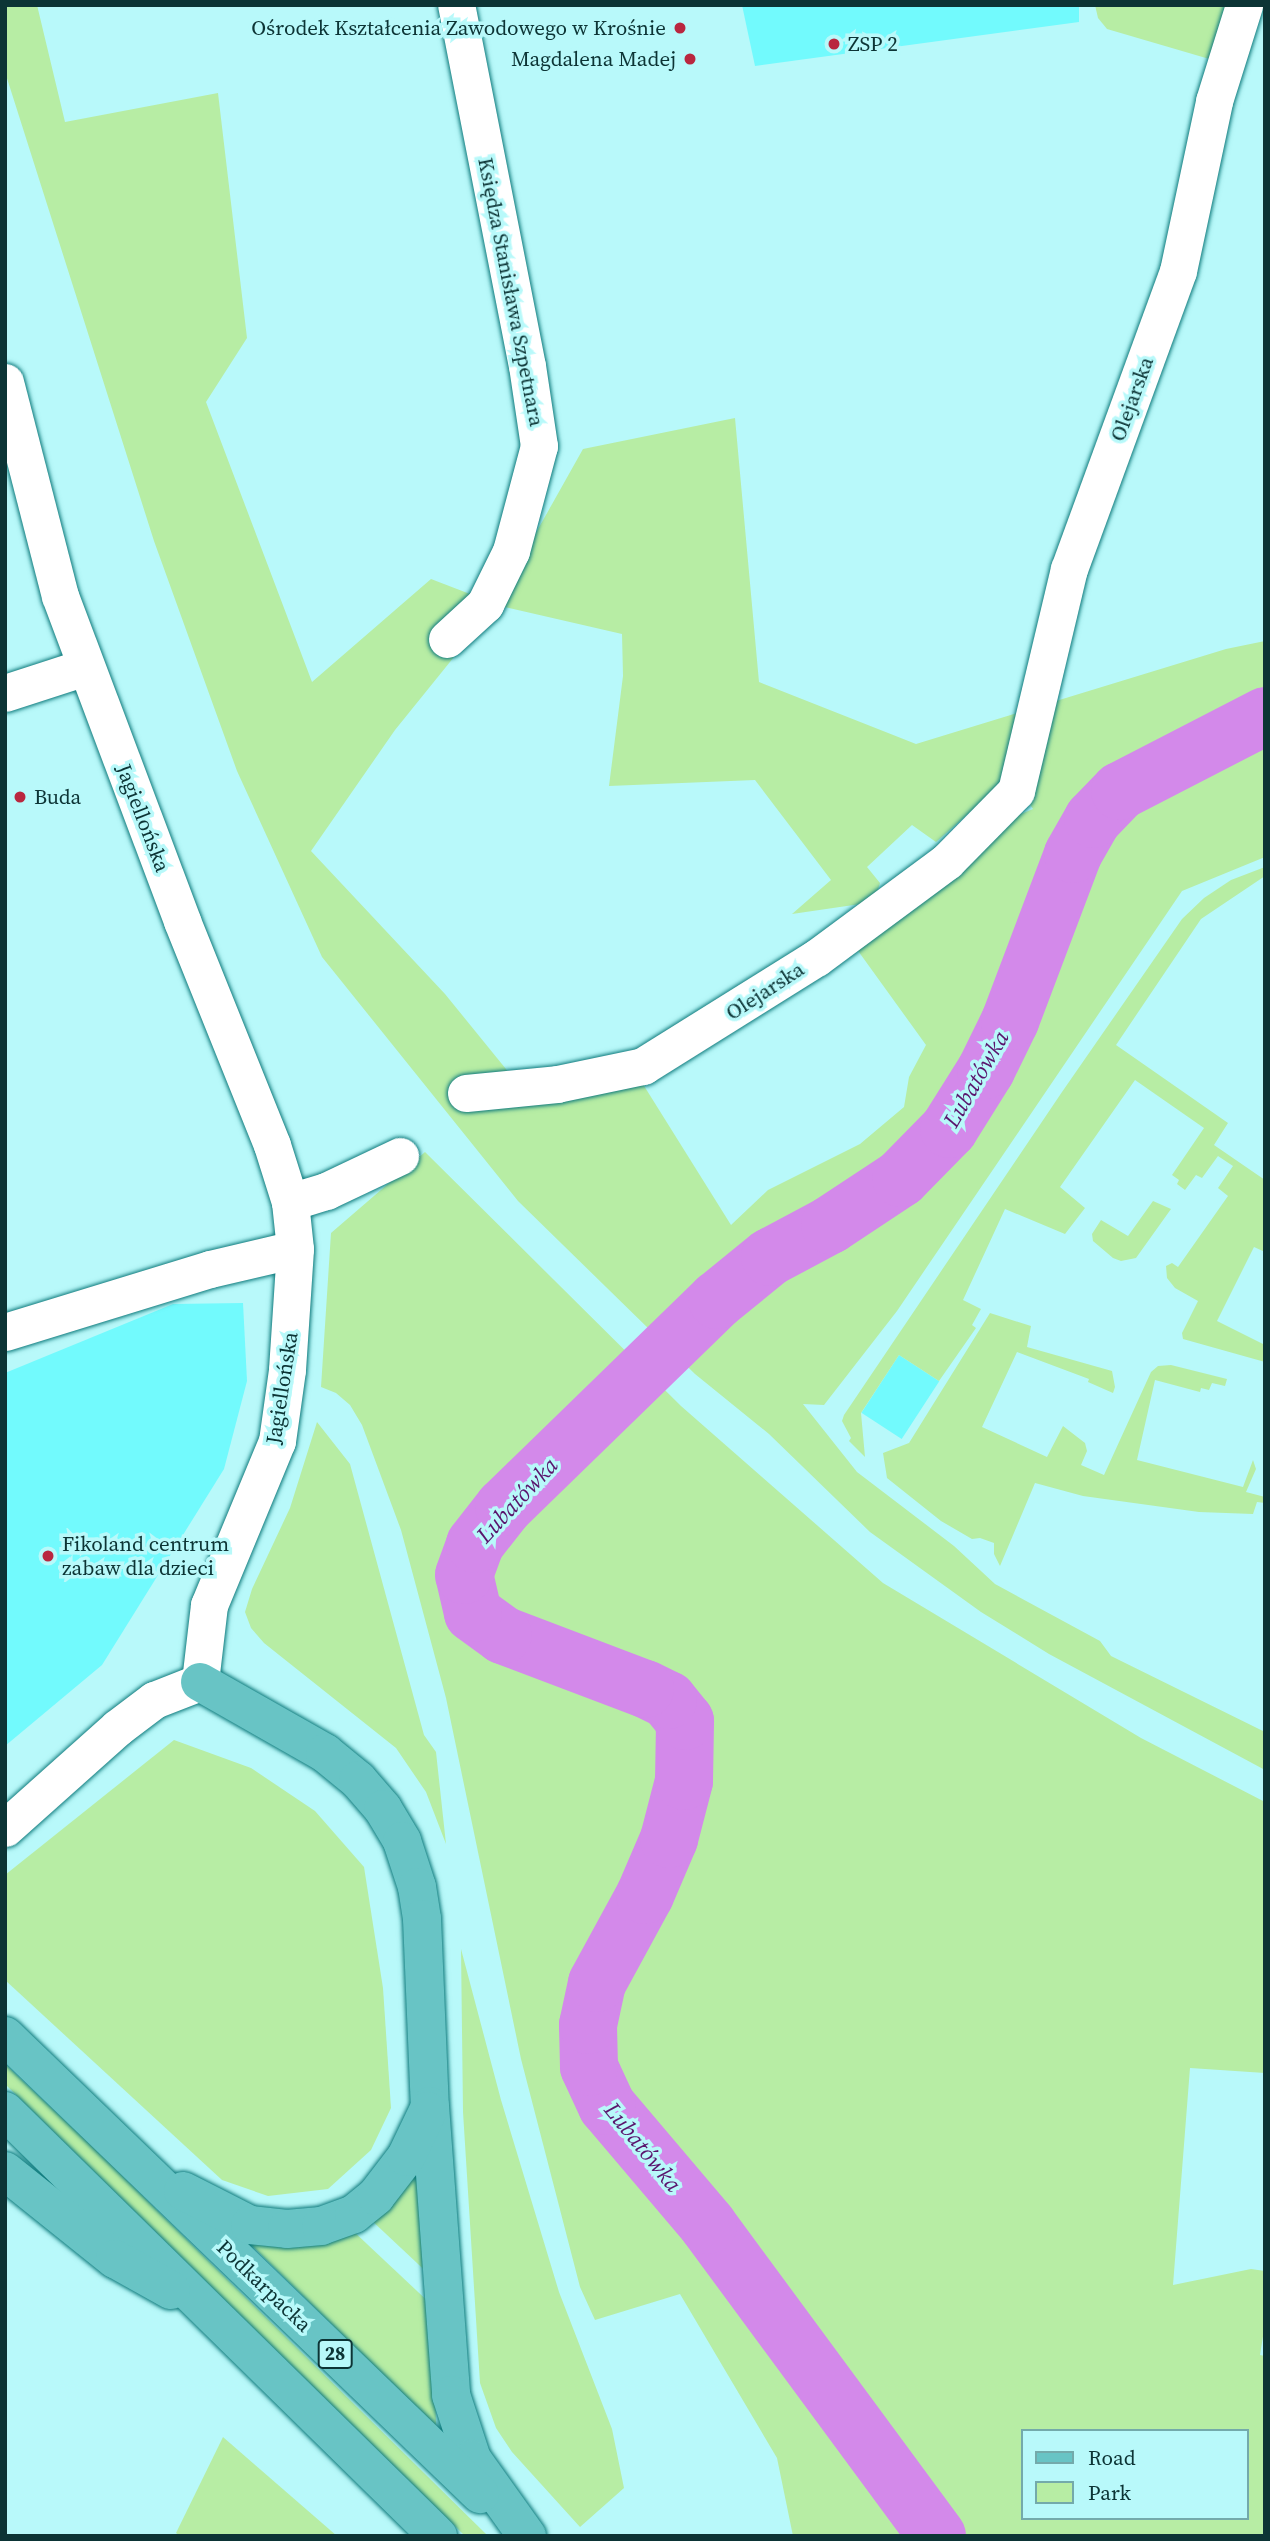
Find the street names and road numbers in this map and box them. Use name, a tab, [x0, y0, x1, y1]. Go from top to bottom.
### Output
street label: Księdza Stanisława Szpetnara	[473, 156, 549, 428]
street label: Olejarska	[1105, 353, 1159, 445]
street label: Jagiellońska	[111, 761, 175, 875]
street label: Olejarska	[721, 956, 809, 1026]
street label: Jagiellońska	[261, 1330, 303, 1446]
street label: Podkarpacka	[212, 2235, 316, 2337]
road number: 28	[318, 2338, 352, 2370]

